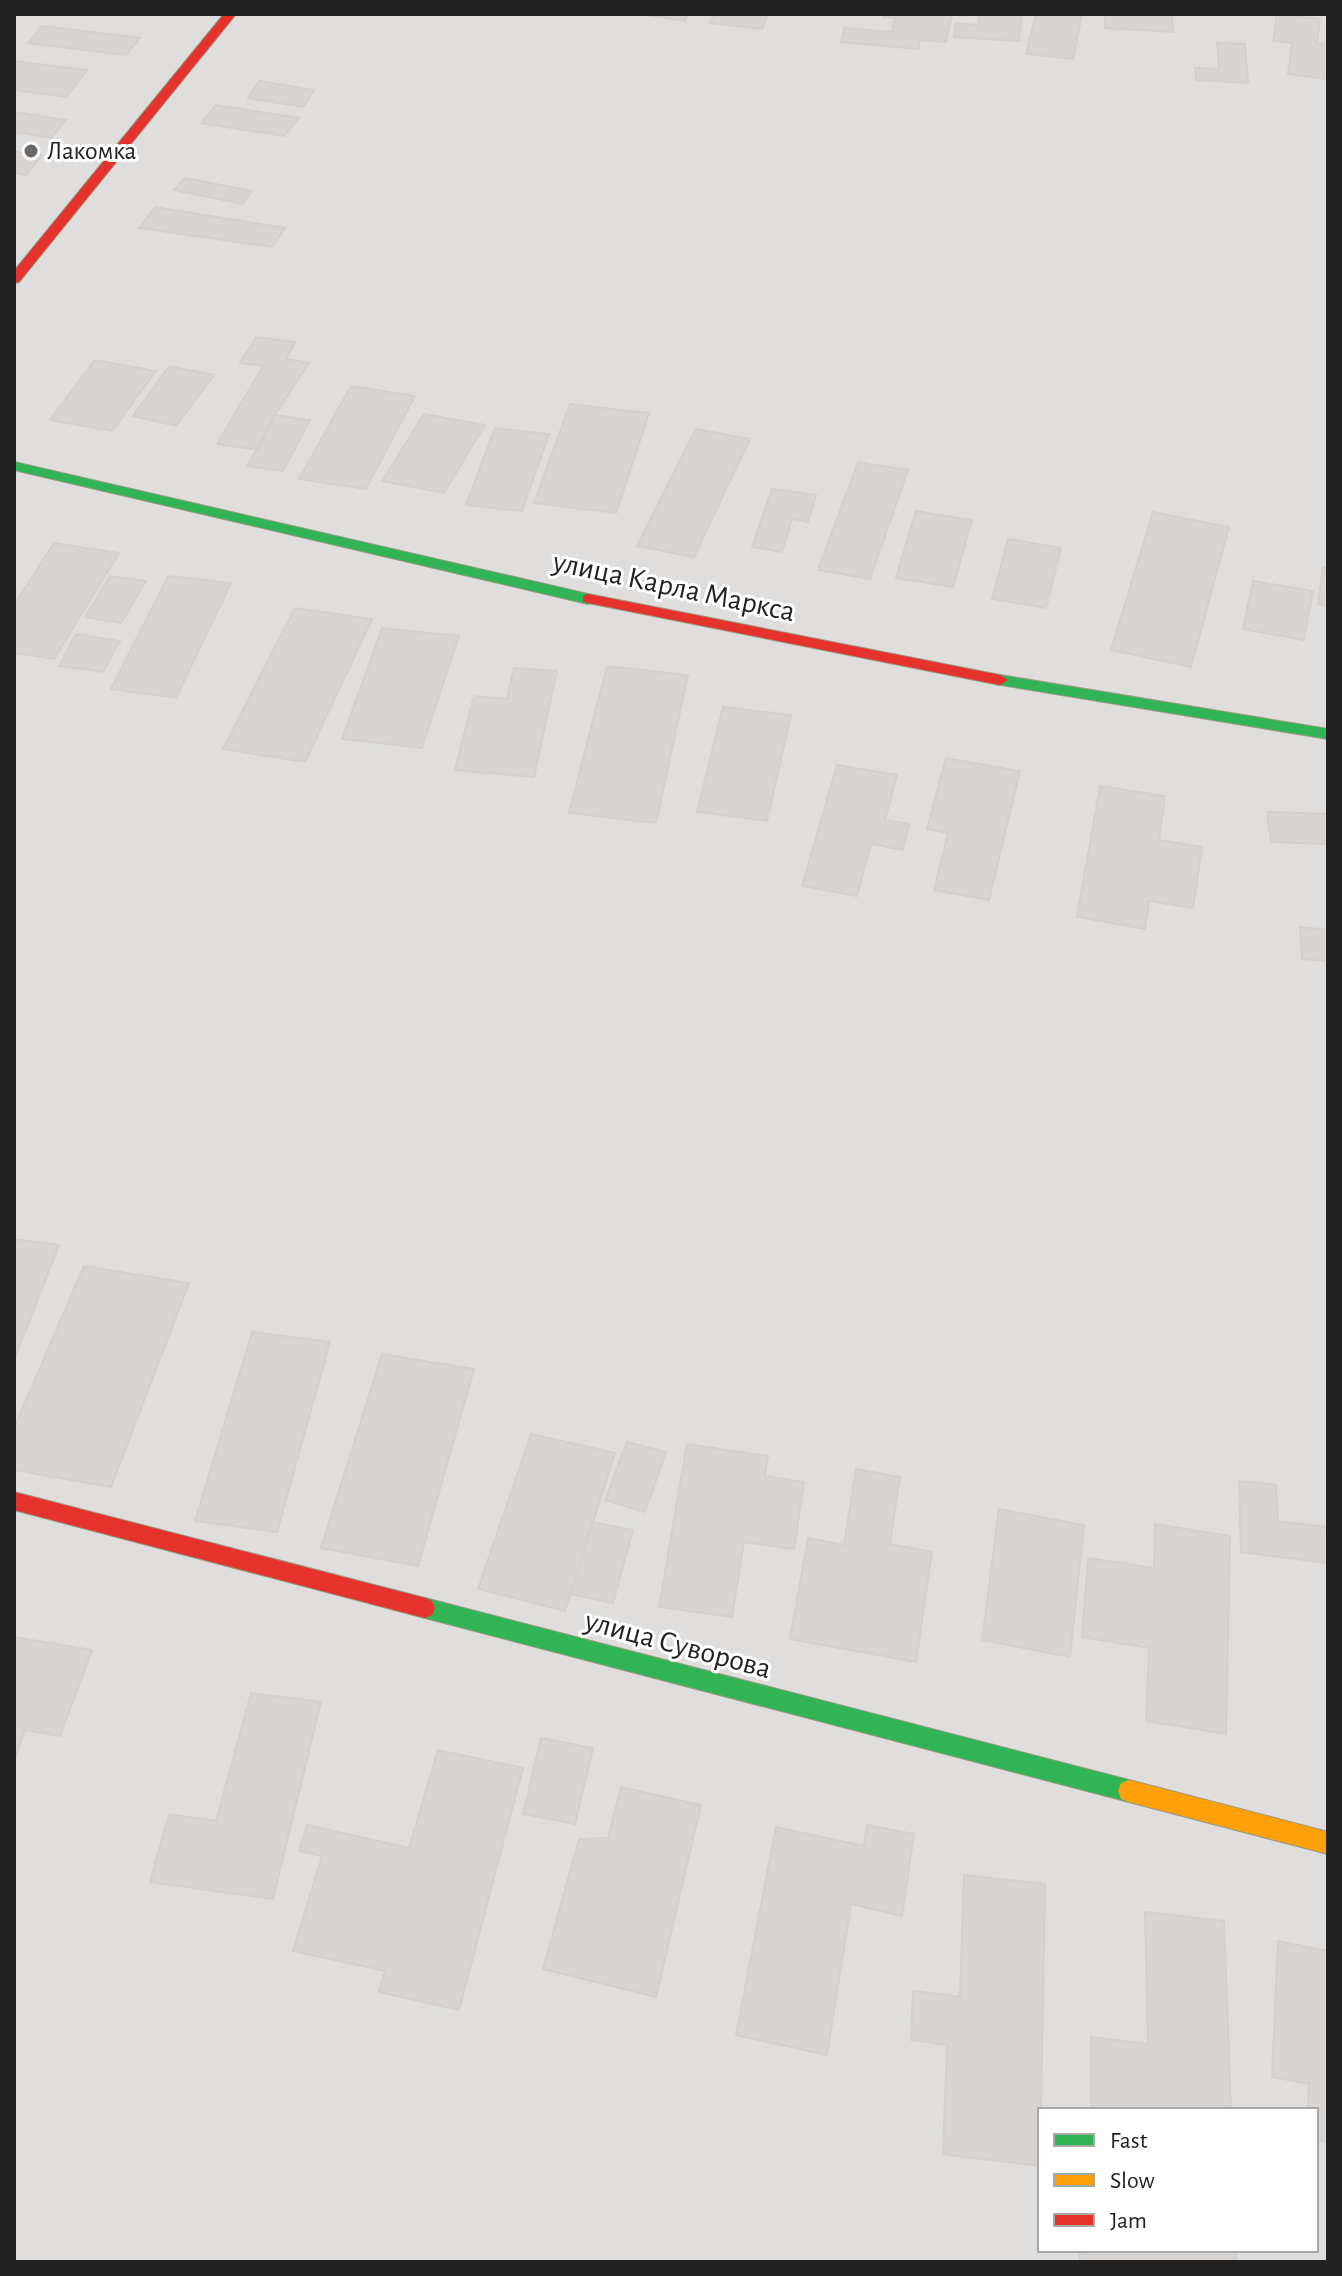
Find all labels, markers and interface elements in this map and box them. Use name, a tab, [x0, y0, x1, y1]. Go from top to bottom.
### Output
place label: Лакомка	[47, 138, 137, 164]
marker: Лакомка	[22, 142, 40, 160]
street label: улица Карла Маркса	[549, 546, 798, 627]
street label: улица Суворова	[581, 1605, 774, 1684]
legend	[1038, 2108, 1318, 2252]
text: Fast	[1110, 2129, 1148, 2153]
text: Slow	[1110, 2169, 1155, 2193]
text: Jam	[1110, 2209, 1147, 2233]

